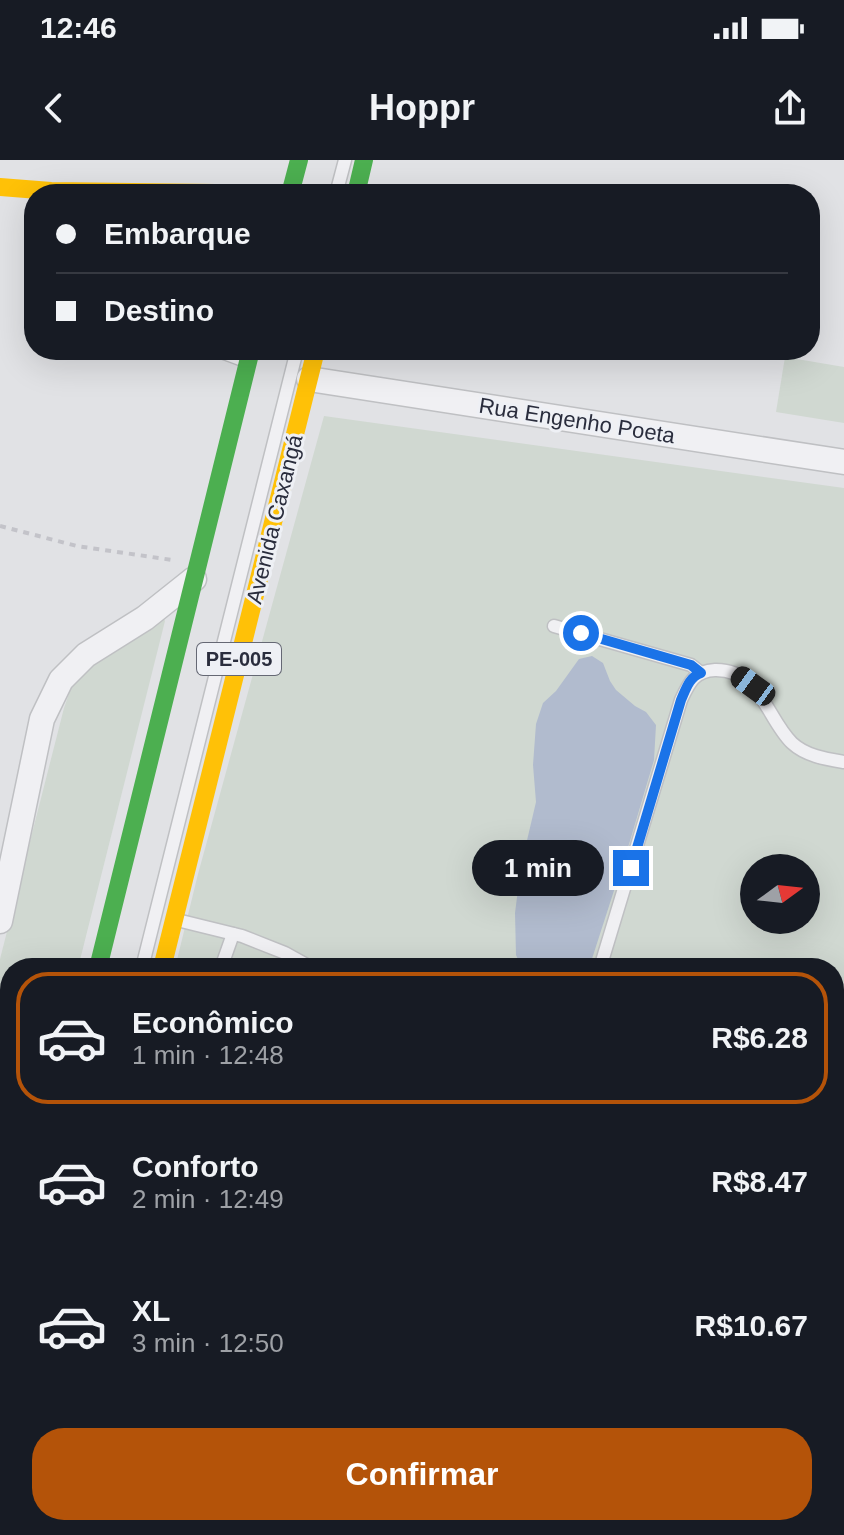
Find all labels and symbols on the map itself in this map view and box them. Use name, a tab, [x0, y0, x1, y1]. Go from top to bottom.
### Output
street label: Rua Engenho Poeta	[477, 393, 677, 448]
street label: Avenida Caxangá	[241, 431, 308, 606]
route start	[563, 615, 599, 651]
road number: PE-005	[197, 643, 281, 675]
car	[727, 662, 779, 710]
callout: 1 min	[471, 840, 603, 896]
route end	[613, 850, 649, 886]
north arrow	[740, 854, 820, 934]

